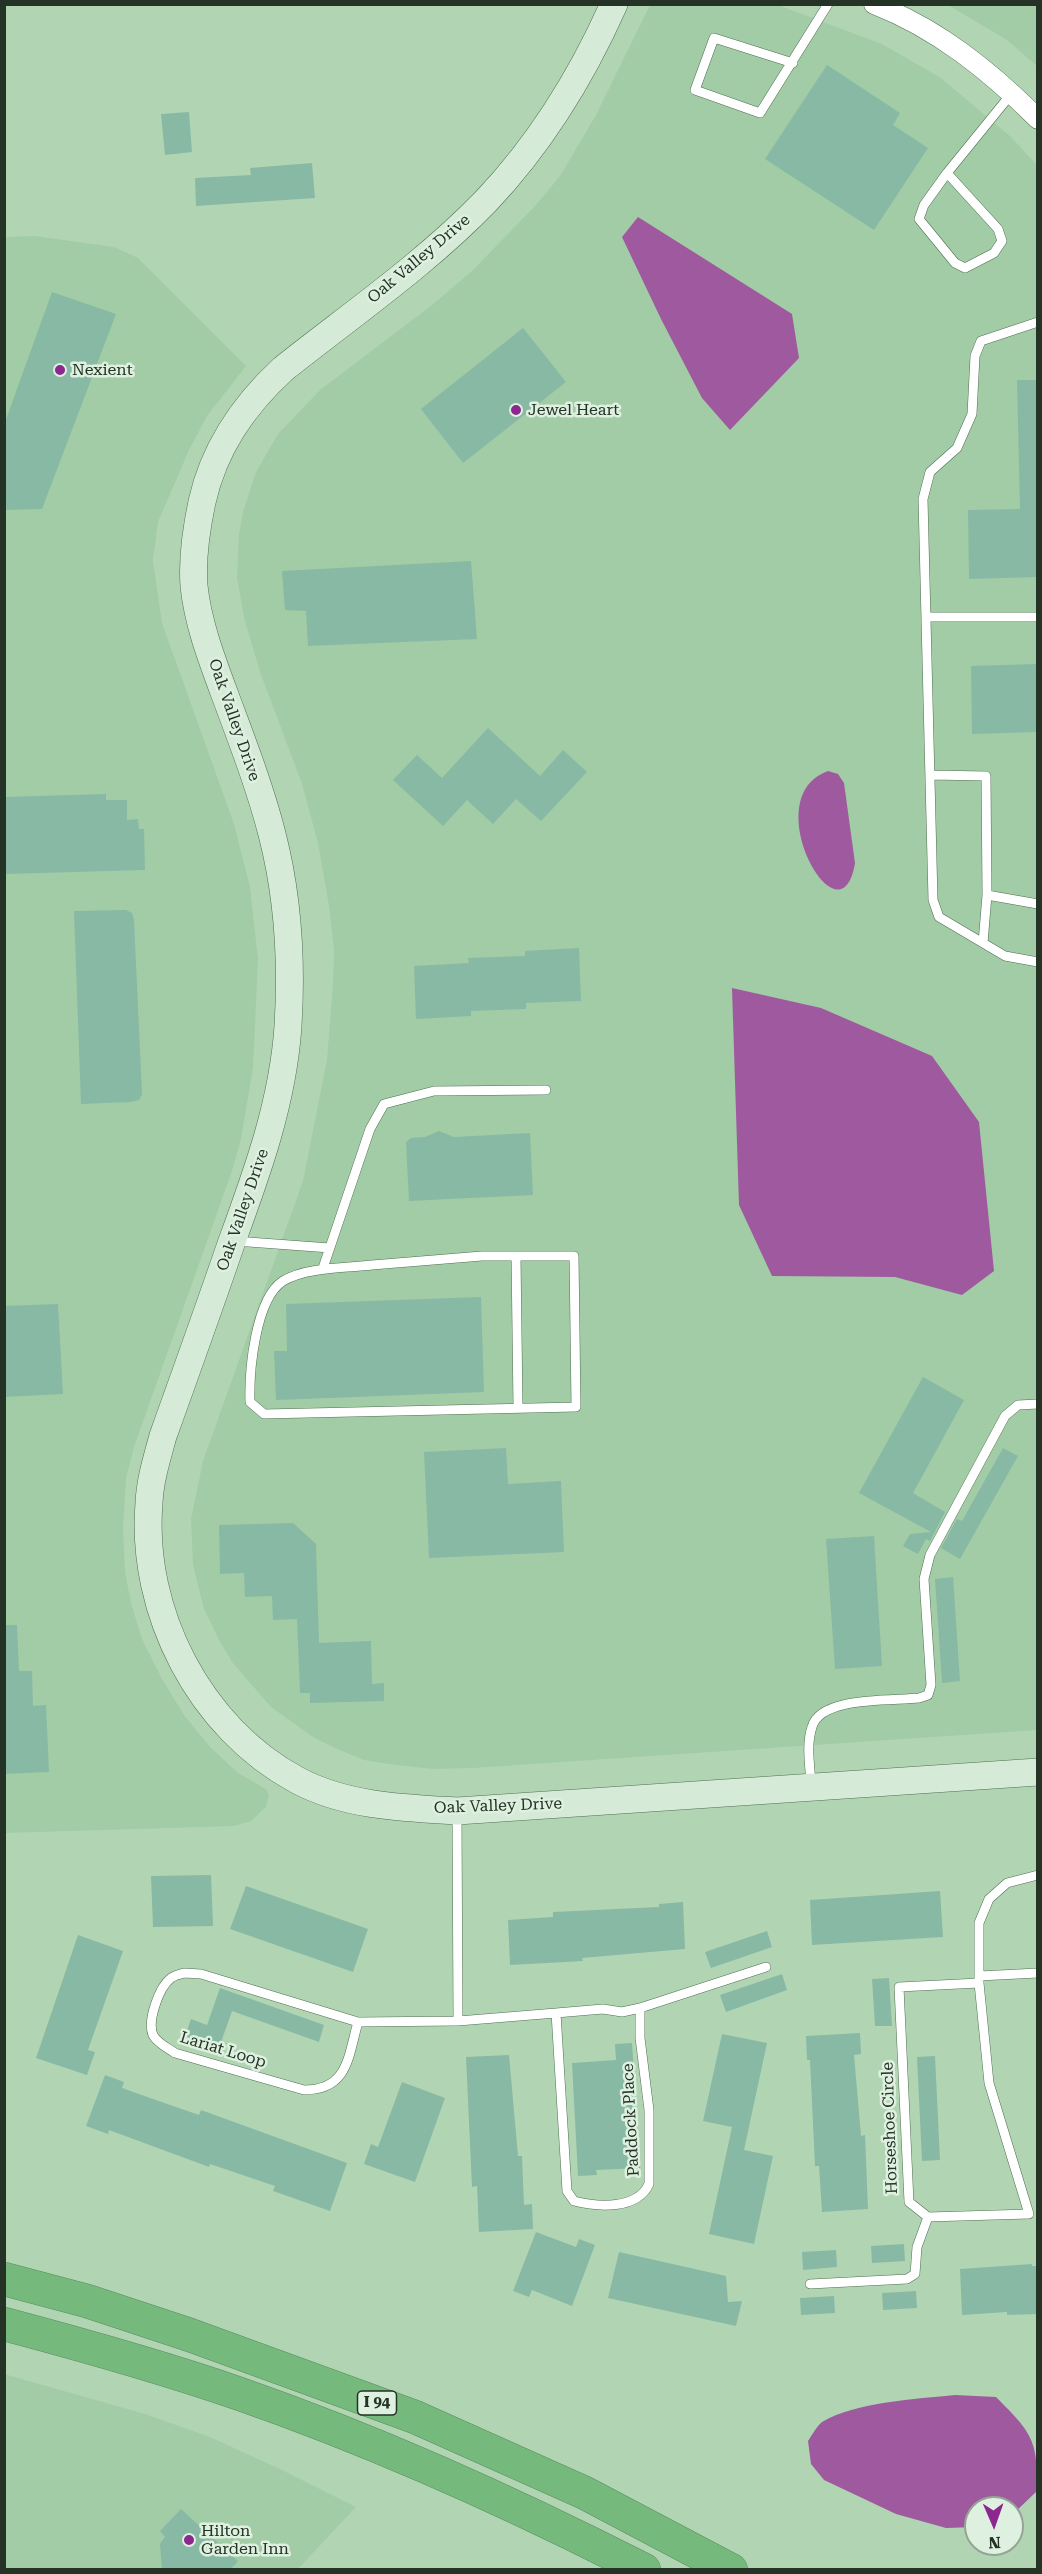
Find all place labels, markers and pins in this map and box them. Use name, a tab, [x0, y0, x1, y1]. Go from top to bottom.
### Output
place label: Nexient	[72, 360, 133, 380]
marker: Nexient	[53, 363, 67, 377]
place label: Jewel Heart	[528, 400, 619, 420]
marker: Jewel Heart	[509, 403, 523, 417]
place label: Hilton Garden Inn	[201, 2521, 289, 2559]
marker: Hilton Garden Inn	[182, 2533, 196, 2547]

